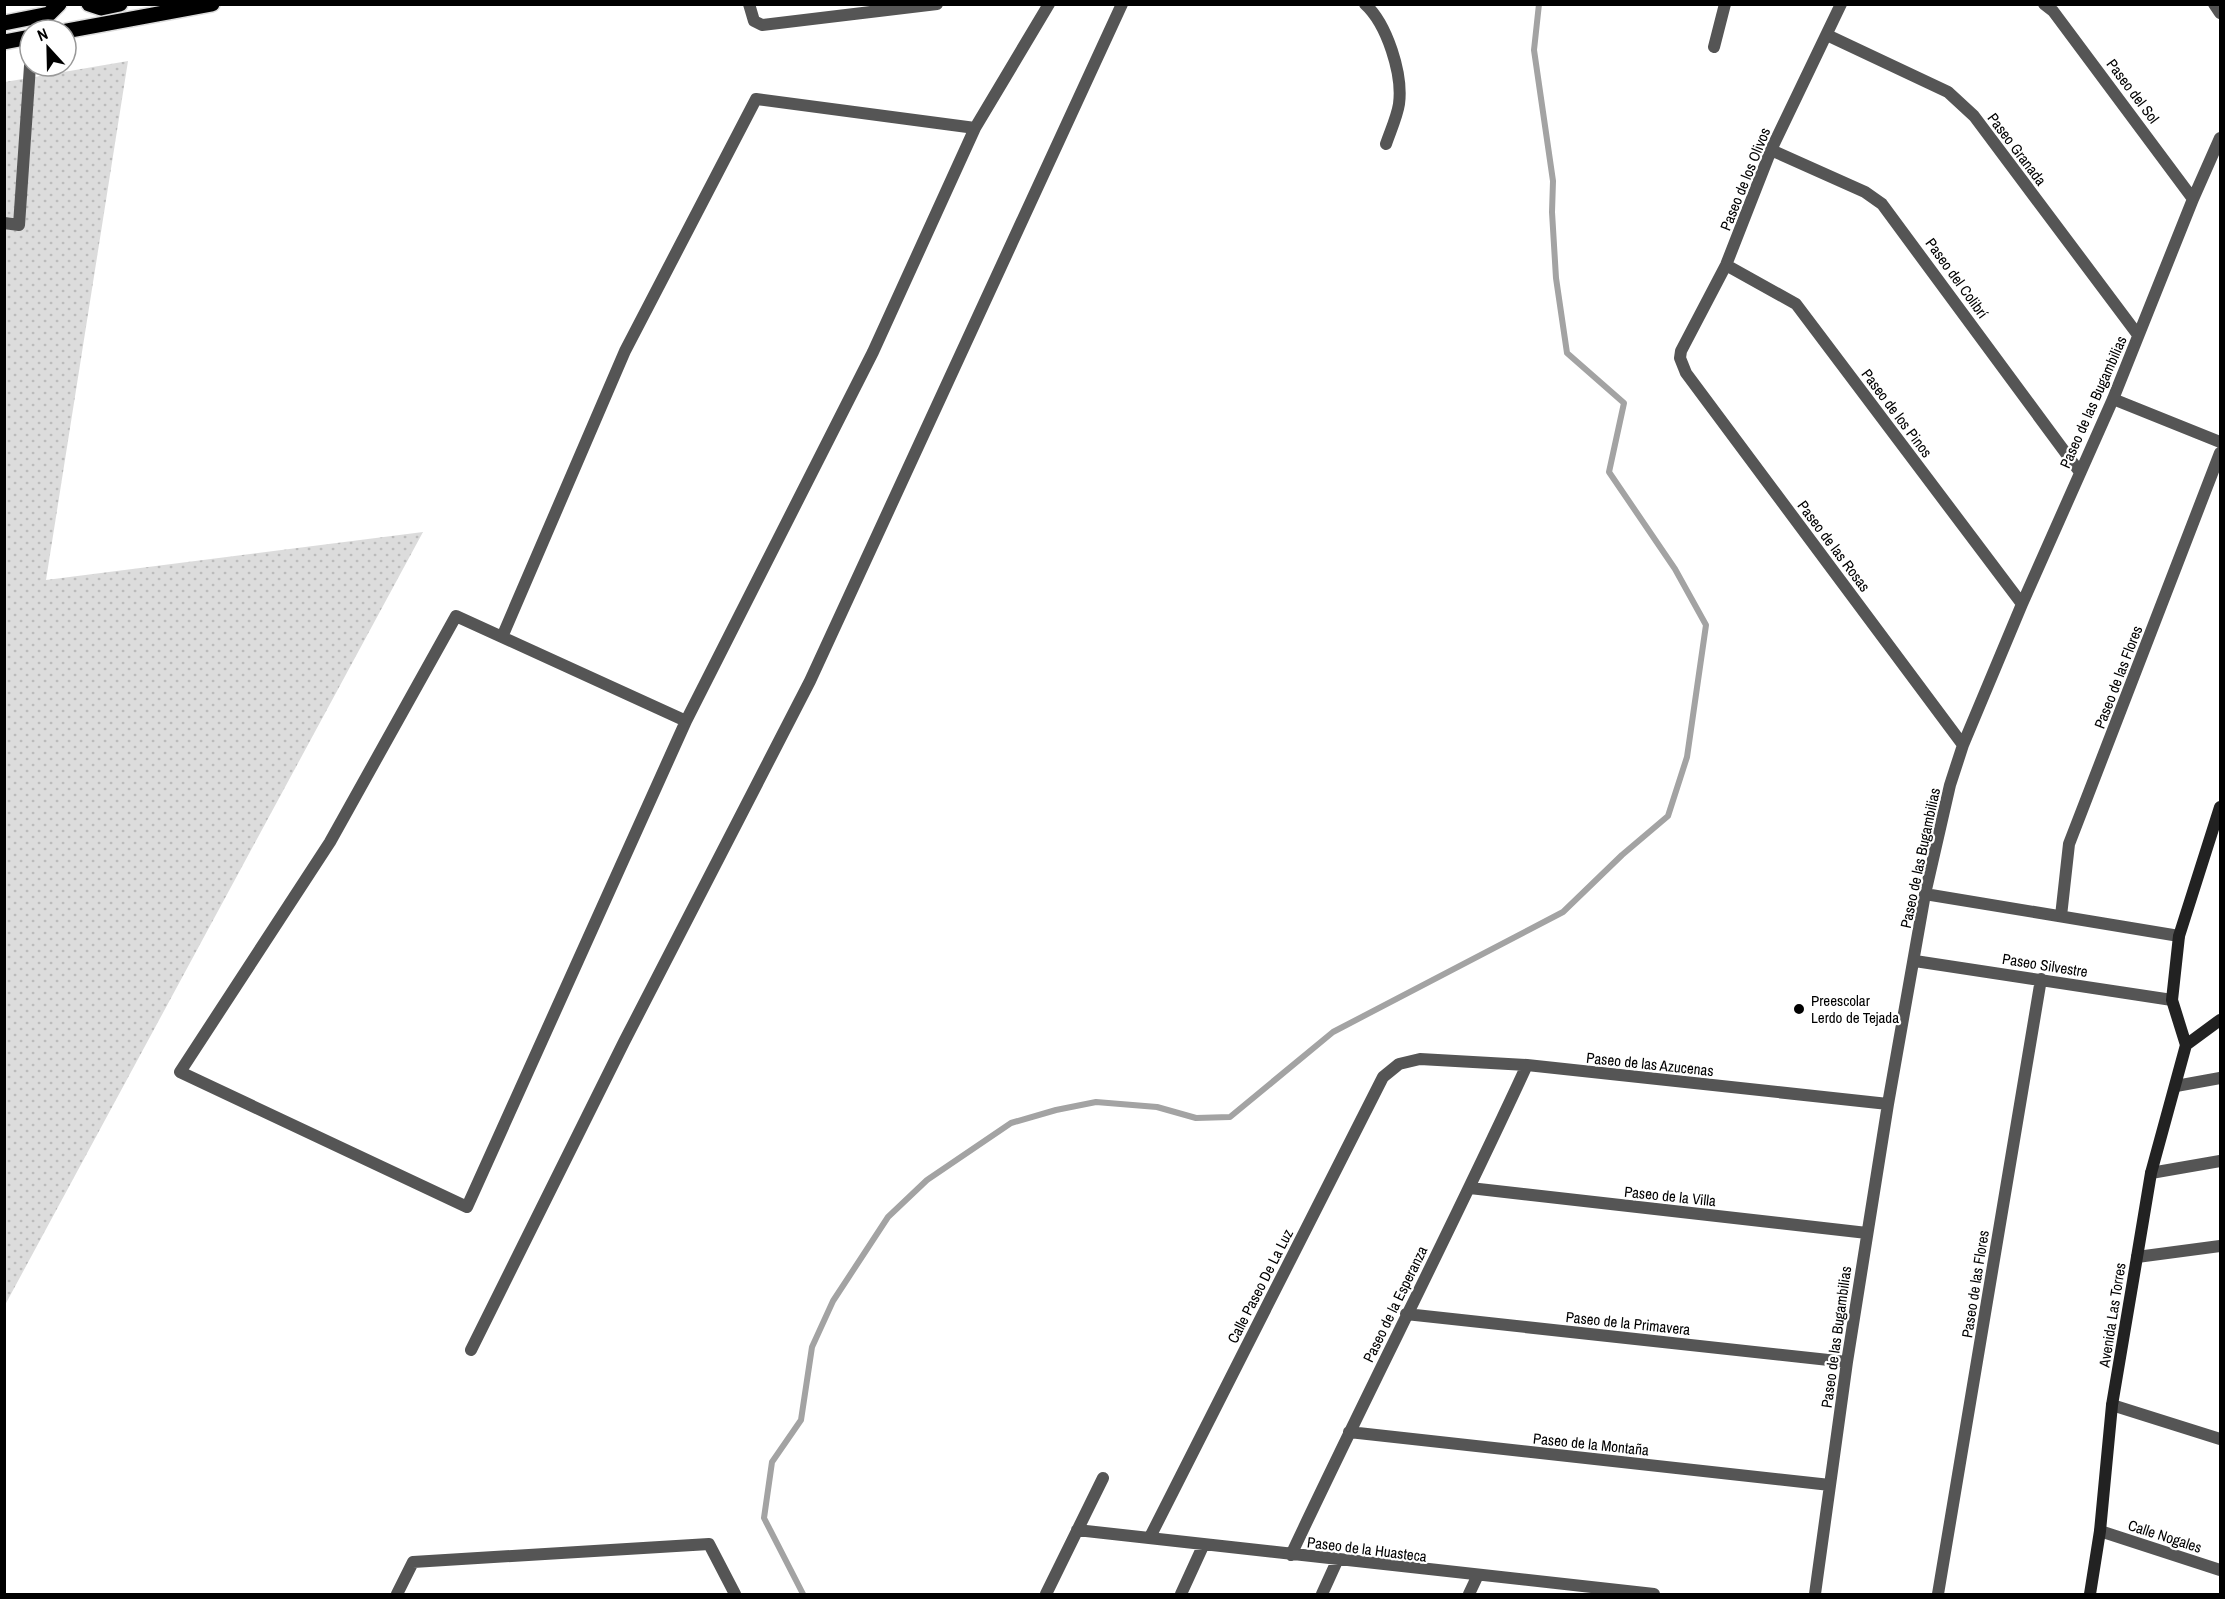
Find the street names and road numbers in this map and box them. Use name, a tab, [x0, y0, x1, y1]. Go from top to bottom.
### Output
street label: Paseo del Sol	[2102, 54, 2164, 128]
street label: Paseo Granada	[1983, 108, 2051, 190]
street label: Paseo de los Olivos	[1715, 124, 1775, 234]
street label: Paseo del Colibrí	[1921, 234, 1994, 323]
street label: Paseo de las Bugambilias	[2054, 332, 2132, 472]
street label: Paseo de los Pinos	[1857, 364, 1937, 462]
street label: Paseo de las Rosas	[1793, 496, 1875, 596]
street label: Paseo de las Flores	[2089, 622, 2147, 732]
street label: Paseo de las Bugambilias	[1895, 786, 1945, 930]
street label: Paseo Silvestre	[2001, 948, 2089, 982]
street label: Paseo de las Azucenas	[1585, 1047, 1715, 1081]
street label: Paseo de la Villa	[1623, 1181, 1717, 1211]
street label: Calle Paseo De La Luz	[1222, 1225, 1298, 1347]
street label: Paseo de las Flores	[1956, 1229, 1994, 1339]
street label: Paseo de la Esperanza	[1358, 1242, 1432, 1366]
street label: Avenida Las Torres	[2093, 1261, 2131, 1370]
street label: Paseo de las Bugambilias	[1816, 1265, 1856, 1409]
street label: Paseo de la Primavera	[1565, 1306, 1691, 1340]
street label: Paseo de la Montaña	[1532, 1427, 1650, 1461]
street label: Calle Nogales	[2125, 1514, 2205, 1558]
street label: Paseo de la Huasteca	[1306, 1531, 1428, 1567]

